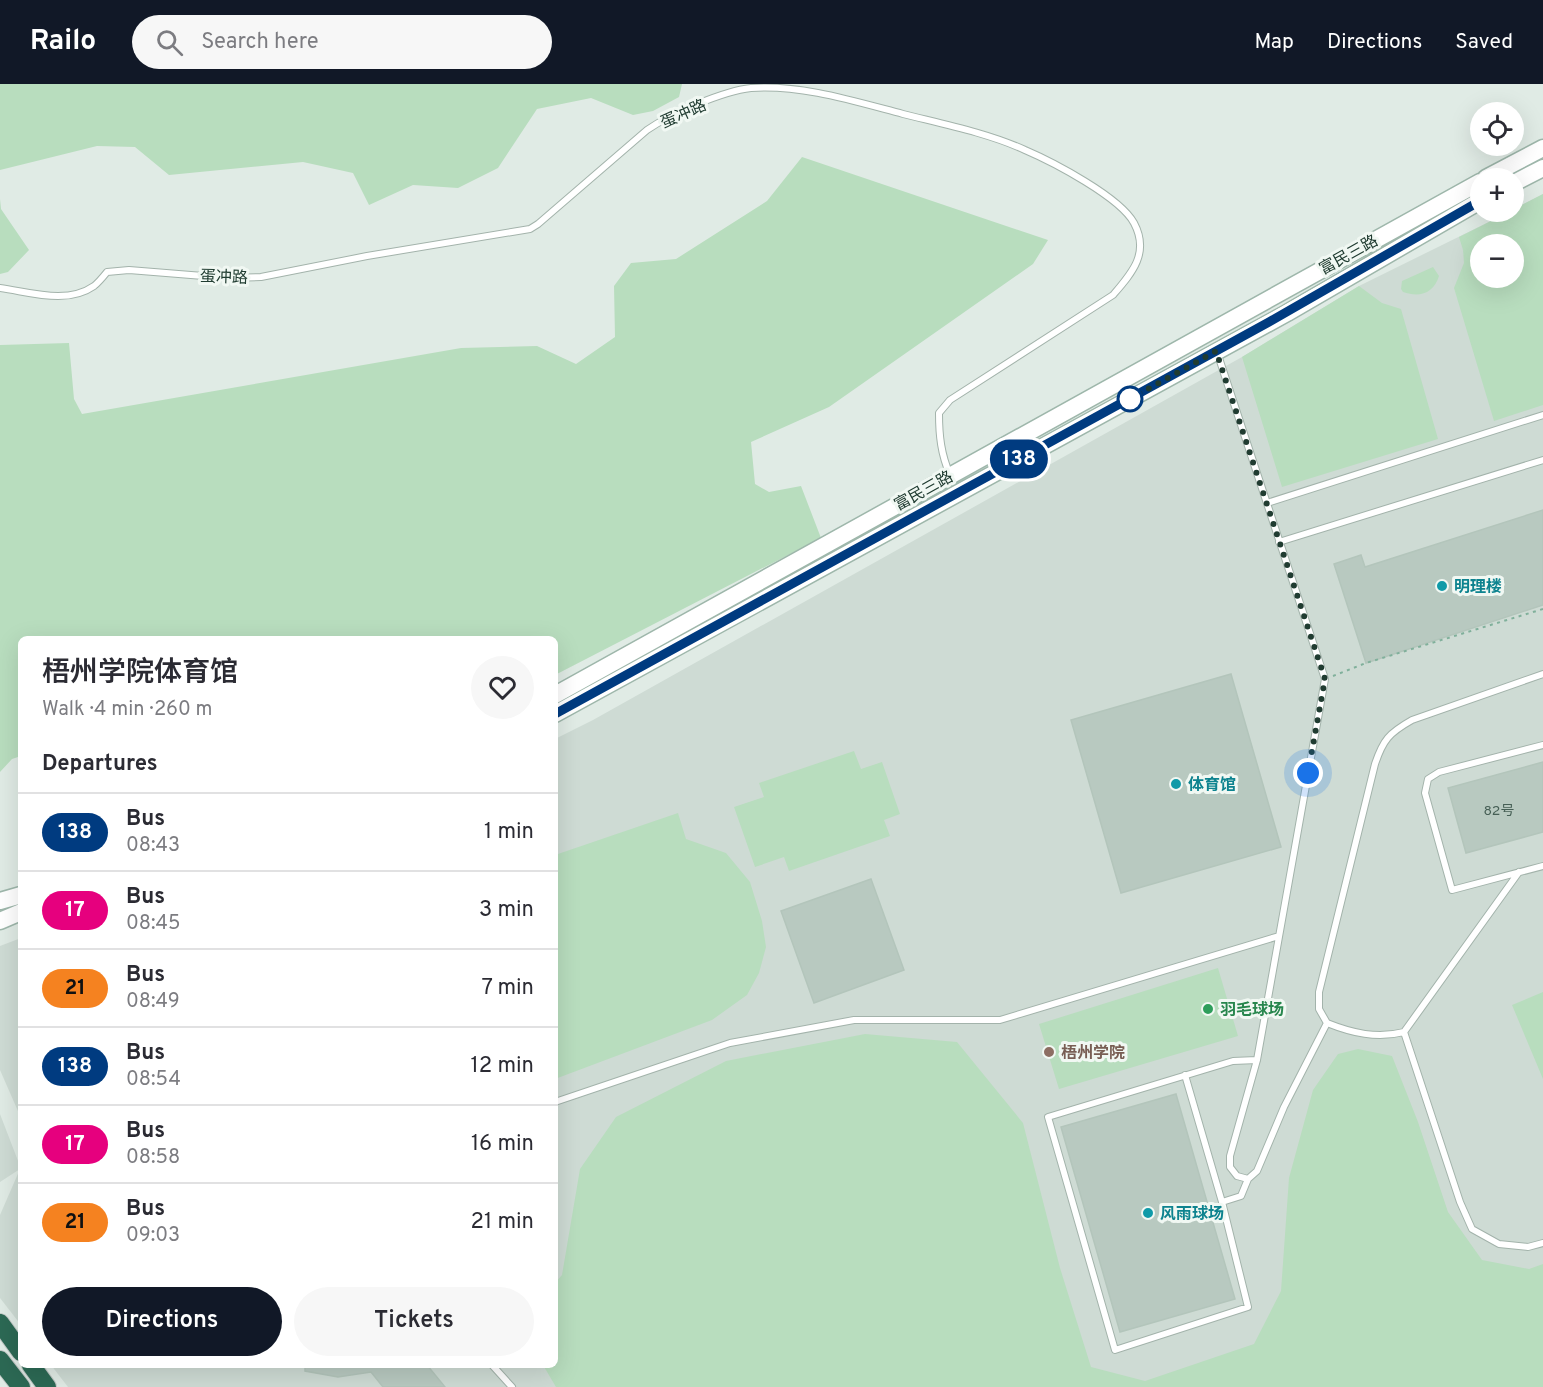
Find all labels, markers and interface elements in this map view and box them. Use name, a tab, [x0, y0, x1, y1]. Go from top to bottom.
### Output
search box	[132, 15, 552, 69]
text: Railo	[30, 24, 96, 60]
icon: search	[153, 26, 186, 59]
text: Search here	[201, 29, 319, 56]
text: Map	[1254, 29, 1294, 56]
text: Directions	[1327, 29, 1422, 56]
text: Saved	[1455, 29, 1513, 56]
street label: 蛋冲路	[658, 96, 710, 134]
map controls	[1470, 102, 1524, 288]
button: locate	[1470, 102, 1524, 156]
button: +	[1470, 168, 1524, 222]
street label: 富民三路	[1316, 231, 1382, 280]
button: −	[1470, 234, 1524, 288]
street label: 蛋冲路	[200, 267, 248, 289]
unlabelled marker	[1117, 386, 1143, 412]
line badge: 138	[984, 440, 1054, 478]
text: 138	[1002, 446, 1036, 473]
street label: 富民三路	[891, 467, 957, 516]
place label: 明理楼	[1454, 578, 1502, 598]
marker: 明理楼	[1435, 579, 1449, 593]
text: 梧州学院体育馆	[42, 656, 238, 692]
button: heart	[471, 656, 534, 719]
text: Walk · 4 min · 260 m	[42, 697, 213, 723]
text: Departures	[42, 751, 158, 778]
your location	[1293, 758, 1323, 788]
place label: 体育馆	[1188, 776, 1236, 796]
marker: 体育馆	[1169, 777, 1183, 791]
house number: 82号	[1484, 803, 1514, 820]
text: Bus	[126, 806, 165, 833]
text: 138	[58, 819, 92, 846]
text: 1 min	[484, 819, 534, 846]
text: 08:43	[126, 833, 180, 859]
text: Bus	[126, 884, 165, 911]
text: 17	[65, 897, 85, 924]
text: 3 min	[479, 897, 534, 924]
text: 08:45	[126, 911, 180, 937]
text: Bus	[126, 962, 165, 989]
text: 21	[64, 975, 86, 1002]
text: 7 min	[482, 975, 534, 1002]
text: 08:49	[126, 989, 180, 1015]
place label: 羽毛球场	[1220, 1001, 1284, 1021]
marker: 羽毛球场	[1201, 1002, 1215, 1016]
text: Bus	[126, 1040, 165, 1067]
place label: 梧州学院	[1061, 1043, 1125, 1064]
marker: 梧州学院	[1042, 1045, 1056, 1059]
text: 138	[58, 1053, 92, 1080]
text: 12 min	[471, 1053, 534, 1080]
text: 08:54	[126, 1067, 181, 1093]
text: Bus	[126, 1118, 165, 1145]
text: 17	[65, 1131, 85, 1158]
text: 16 min	[471, 1131, 534, 1158]
text: 08:58	[126, 1145, 180, 1171]
text: Bus	[126, 1196, 165, 1223]
place label: 风雨球场	[1160, 1205, 1224, 1225]
marker: 风雨球场	[1141, 1206, 1155, 1220]
text: 21	[64, 1209, 86, 1236]
text: 21 min	[471, 1209, 534, 1236]
text: 09:03	[126, 1223, 180, 1249]
button: Directions	[42, 1287, 282, 1356]
button: Tickets	[294, 1287, 534, 1356]

